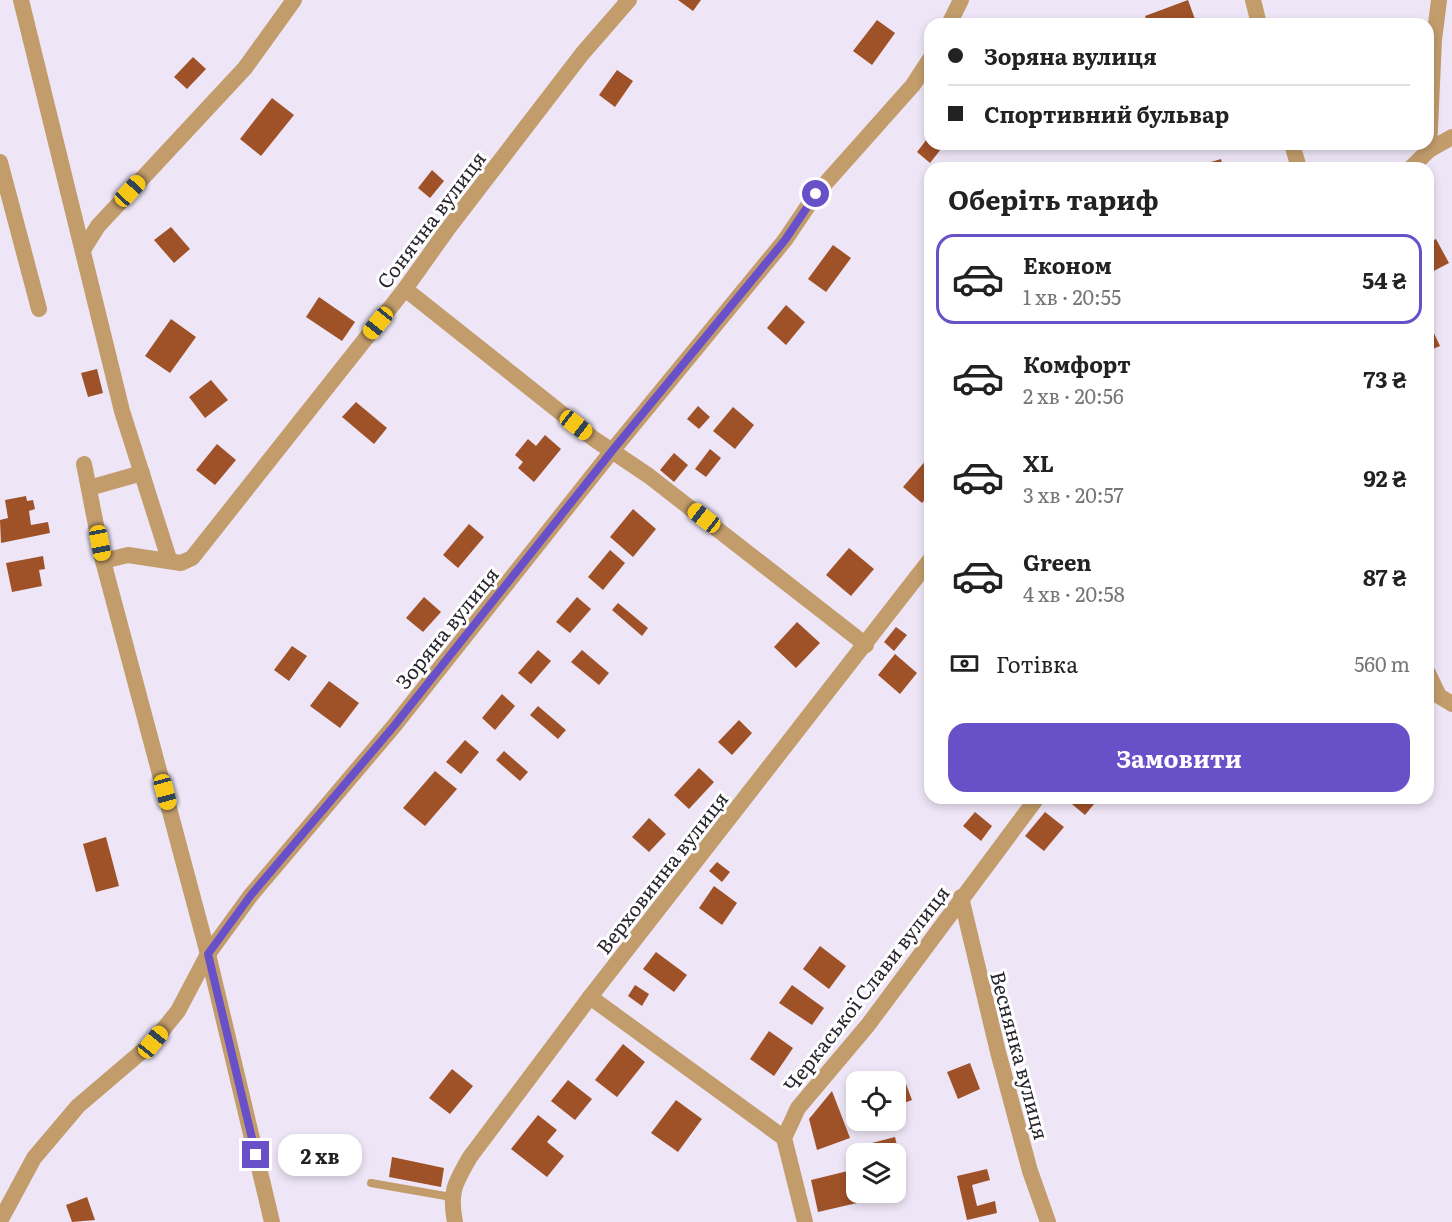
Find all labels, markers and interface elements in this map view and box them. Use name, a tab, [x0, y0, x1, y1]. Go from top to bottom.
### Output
text: Зоряна вулиця	[984, 39, 1157, 72]
text: Спортивний бульвар	[984, 97, 1229, 130]
street label: Сонячна вулиця	[368, 144, 492, 294]
car	[111, 172, 149, 210]
text: Оберіть тариф	[948, 178, 1159, 218]
route start	[802, 180, 829, 207]
text: Економ	[1023, 248, 1112, 281]
icon: car	[951, 252, 1005, 306]
text: 54 ₴	[1362, 263, 1407, 296]
text: 1 хв · 20:55	[1023, 281, 1121, 311]
car	[360, 303, 396, 343]
text: Комфорт	[1023, 347, 1131, 380]
icon: car	[951, 351, 1005, 405]
text: 73 ₴	[1363, 362, 1407, 395]
text: 2 хв · 20:56	[1023, 380, 1124, 410]
car	[556, 407, 596, 443]
text: XL	[1023, 446, 1054, 479]
icon: car	[951, 450, 1005, 504]
text: 92 ₴	[1363, 461, 1407, 494]
text: 3 хв · 20:57	[1023, 479, 1124, 509]
car	[684, 500, 724, 536]
car	[88, 524, 112, 562]
text: Green	[1023, 545, 1092, 578]
icon: car	[951, 549, 1005, 603]
street label: Зоряна вулиця	[387, 560, 505, 694]
text: 87 ₴	[1363, 560, 1407, 593]
text: 4 хв · 20:58	[1023, 578, 1125, 608]
icon: cash	[948, 647, 981, 680]
text: Готівка	[996, 647, 1078, 680]
text: 560 m	[1354, 648, 1410, 678]
button: Замовити	[948, 723, 1410, 792]
car	[152, 772, 178, 812]
street label: Верховинна вулиця	[588, 784, 734, 960]
street label: Черкаської Слави вулиця	[775, 878, 955, 1098]
street label: Веснянка вулиця	[984, 967, 1058, 1143]
car	[135, 1022, 171, 1062]
map controls	[846, 1071, 906, 1203]
button: locate	[846, 1071, 906, 1131]
callout: 2 хв	[277, 1134, 361, 1176]
text: 2 хв	[301, 1140, 339, 1170]
route end	[242, 1141, 269, 1168]
button: layers	[846, 1143, 906, 1203]

